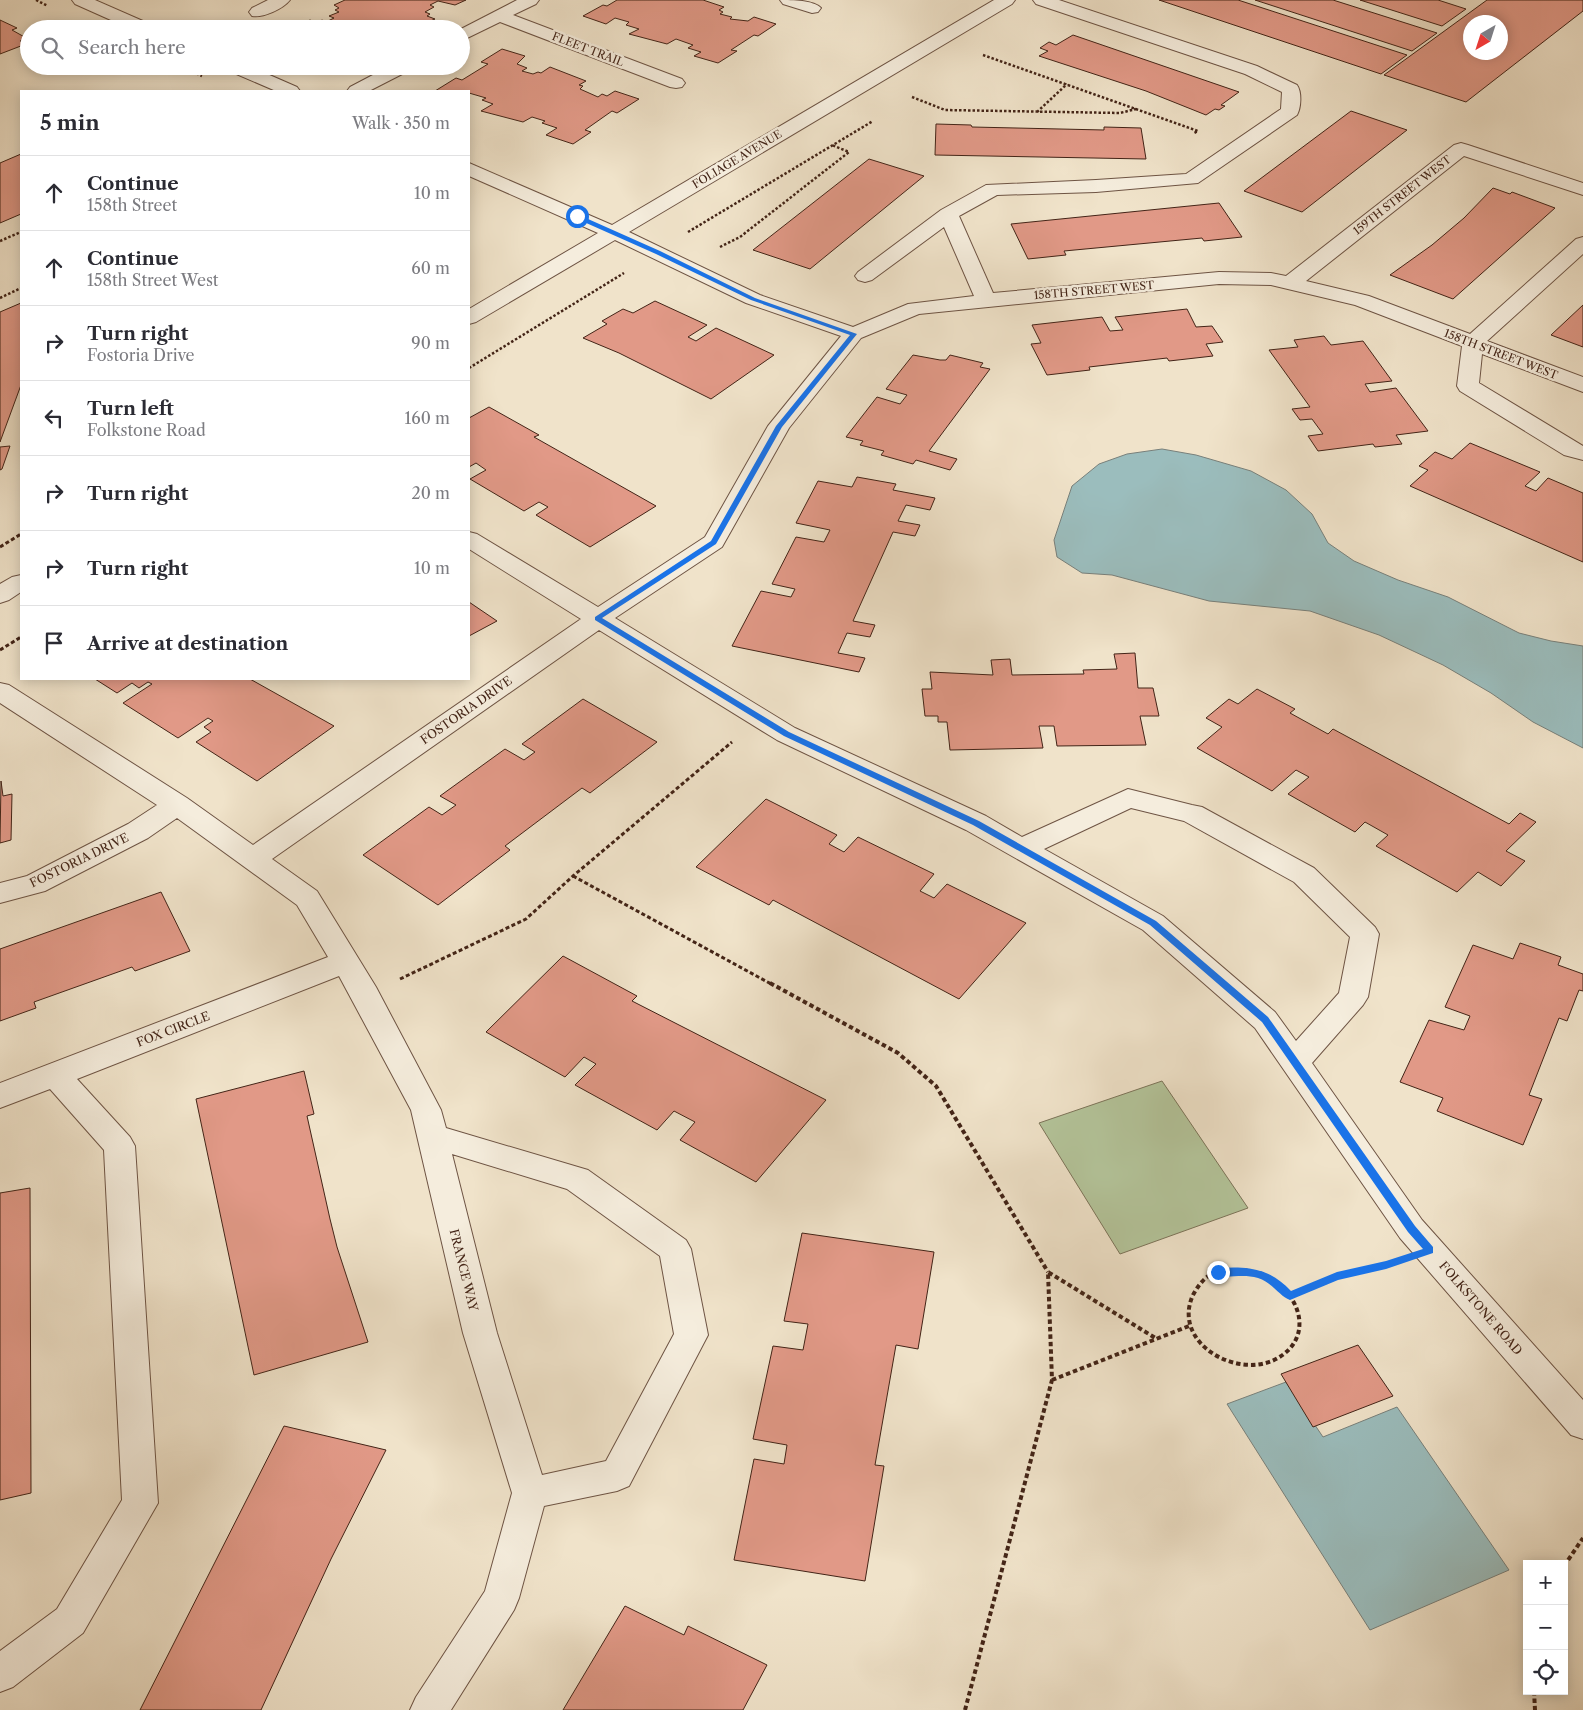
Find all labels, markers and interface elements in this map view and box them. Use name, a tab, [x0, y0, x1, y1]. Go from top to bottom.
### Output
north arrow	[1463, 15, 1508, 60]
search box	[20, 20, 470, 75]
street label: FLEET TRAIL	[550, 29, 627, 69]
icon: search	[38, 34, 66, 62]
text: Search here	[78, 36, 186, 59]
text: 5 min	[40, 110, 100, 135]
text: Walk · 350 m	[352, 113, 450, 133]
street label: FOLIAGE AVENUE	[690, 126, 785, 191]
street label: 159TH STREET WEST	[1350, 152, 1454, 238]
text: Continue	[87, 172, 179, 195]
icon: ahead	[40, 179, 68, 207]
text: 10 m	[414, 183, 450, 203]
text: 158th Street	[87, 195, 177, 215]
route start	[566, 205, 589, 228]
text: Continue	[87, 247, 179, 270]
icon: ahead	[40, 254, 68, 282]
text: 60 m	[411, 258, 450, 278]
text: 158th Street West	[87, 270, 218, 290]
street label: 158TH STREET WEST	[1033, 278, 1155, 302]
text: Turn right	[87, 322, 188, 345]
street label: 158TH STREET WEST	[1442, 326, 1561, 382]
icon: right	[40, 329, 68, 357]
text: 90 m	[411, 333, 450, 353]
text: Fostoria Drive	[87, 345, 195, 365]
text: Turn left	[87, 397, 174, 420]
icon: left	[40, 404, 68, 432]
text: 160 m	[405, 408, 450, 428]
text: Folkstone Road	[87, 420, 206, 440]
icon: right	[40, 479, 68, 507]
text: Turn right	[87, 482, 188, 505]
text: 20 m	[411, 483, 450, 503]
icon: right	[40, 554, 68, 582]
text: Turn right	[87, 557, 188, 580]
text: 10 m	[414, 558, 450, 578]
icon: arrive	[40, 629, 68, 657]
text: Arrive at destination	[87, 632, 288, 655]
street label: FOSTORIA DRIVE	[417, 673, 515, 747]
street label: FOSTORIA DRIVE	[27, 829, 131, 891]
street label: FOX CIRCLE	[134, 1008, 212, 1050]
street label: FRANCE WAY	[447, 1227, 482, 1313]
street label: FOLKSTONE ROAD	[1436, 1258, 1526, 1358]
route end	[1207, 1261, 1230, 1284]
map controls	[1523, 1560, 1568, 1695]
button: +	[1523, 1560, 1568, 1605]
button: −	[1523, 1605, 1568, 1650]
button: locate	[1523, 1650, 1568, 1695]

